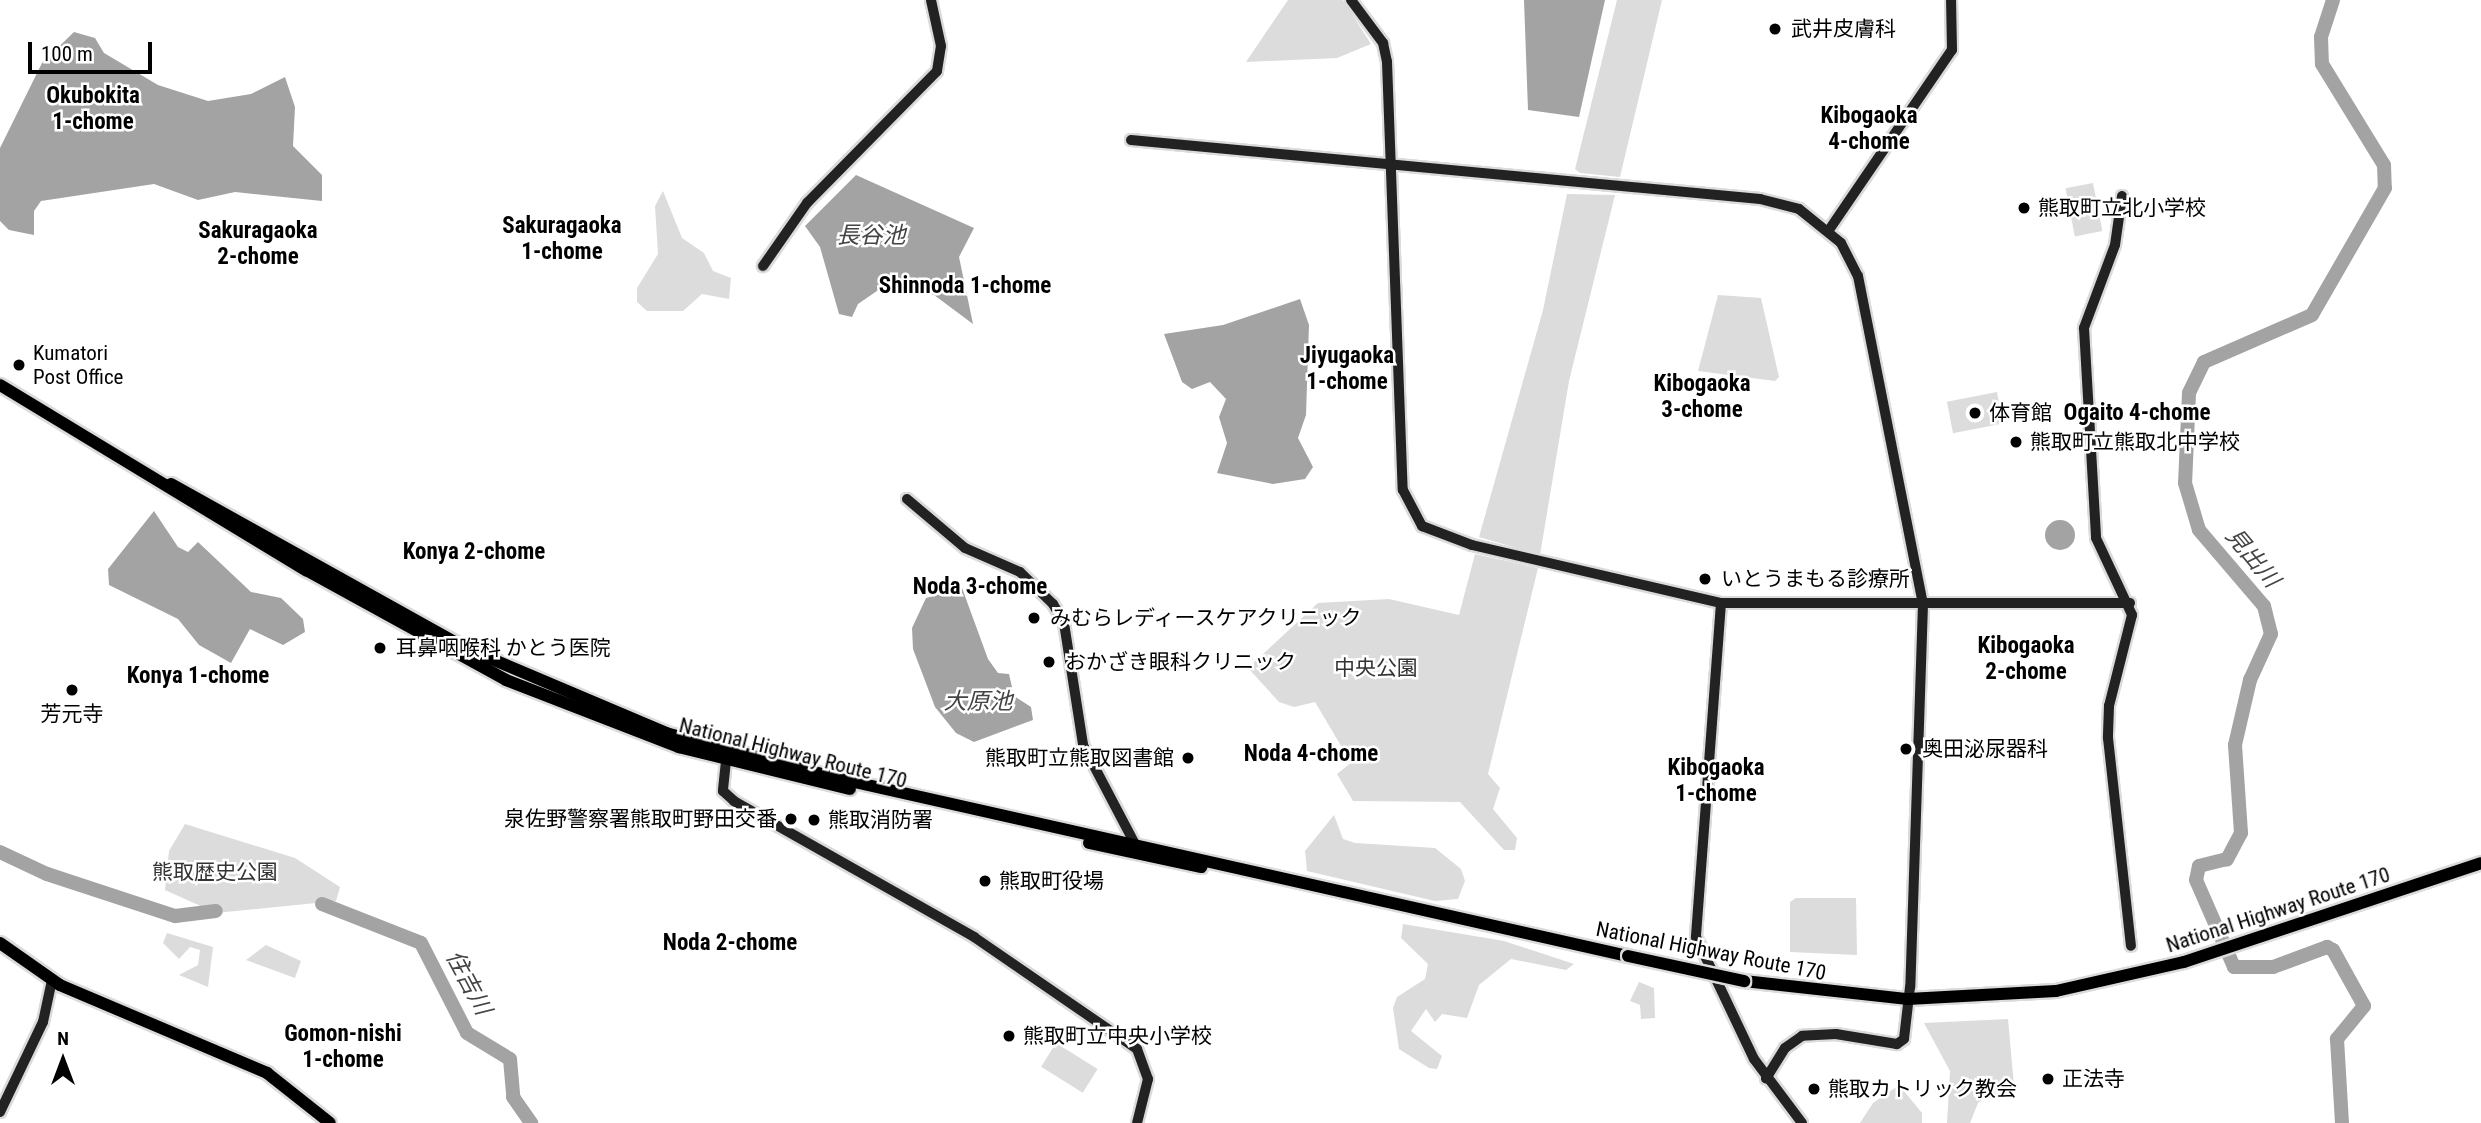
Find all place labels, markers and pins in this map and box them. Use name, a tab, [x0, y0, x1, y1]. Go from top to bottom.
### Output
place label: 武井皮膚科	[1791, 16, 1896, 42]
marker: 武井皮膚科	[1765, 19, 1785, 39]
place label: 熊取町立北小学校	[2038, 195, 2206, 221]
marker: 熊取町立北小学校	[2016, 200, 2032, 216]
place label: Kumatori Post Office	[33, 340, 123, 390]
marker: Kumatori Post Office	[11, 357, 27, 373]
place label: 体育館	[1989, 400, 2052, 426]
marker: 体育館	[1967, 405, 1983, 421]
place label: 熊取町立熊取北中学校	[2030, 429, 2240, 455]
marker: 熊取町立熊取北中学校	[2008, 434, 2024, 450]
place label: いとうまもる診療所	[1721, 566, 1910, 592]
marker: いとうまもる診療所	[1695, 569, 1715, 589]
place label: みむらレディースケアクリニック	[1050, 605, 1365, 631]
marker: みむらレディースケアクリニック	[1024, 608, 1044, 628]
place label: 耳鼻咽喉科 かとう医院	[396, 635, 611, 661]
marker: 耳鼻咽喉科 かとう医院	[370, 638, 390, 658]
place label: おかざき眼科クリニック	[1065, 649, 1296, 675]
marker: おかざき眼科クリニック	[1039, 652, 1059, 672]
marker: 芳元寺	[64, 682, 80, 698]
place label: 芳元寺	[41, 701, 103, 727]
place label: 奥田泌尿器科	[1922, 736, 2048, 762]
marker: 奥田泌尿器科	[1896, 739, 1916, 759]
place label: 熊取町立熊取図書館	[985, 745, 1174, 771]
marker: 熊取町立熊取図書館	[1180, 750, 1196, 766]
place label: 泉佐野警察署熊取町野田交番	[504, 806, 777, 832]
place label: 熊取消防署	[828, 807, 933, 833]
marker: 泉佐野警察署熊取町野田交番	[783, 811, 799, 827]
marker: 熊取消防署	[806, 812, 822, 828]
place label: 熊取町役場	[999, 868, 1104, 894]
marker: 熊取町役場	[977, 873, 993, 889]
place label: 熊取町立中央小学校	[1023, 1023, 1212, 1049]
marker: 熊取町立中央小学校	[1001, 1028, 1017, 1044]
place label: 正法寺	[2062, 1066, 2125, 1092]
marker: 正法寺	[2040, 1071, 2056, 1087]
place label: 熊取カトリック教会	[1828, 1076, 2017, 1102]
marker: 熊取カトリック教会	[1806, 1081, 1822, 1097]

